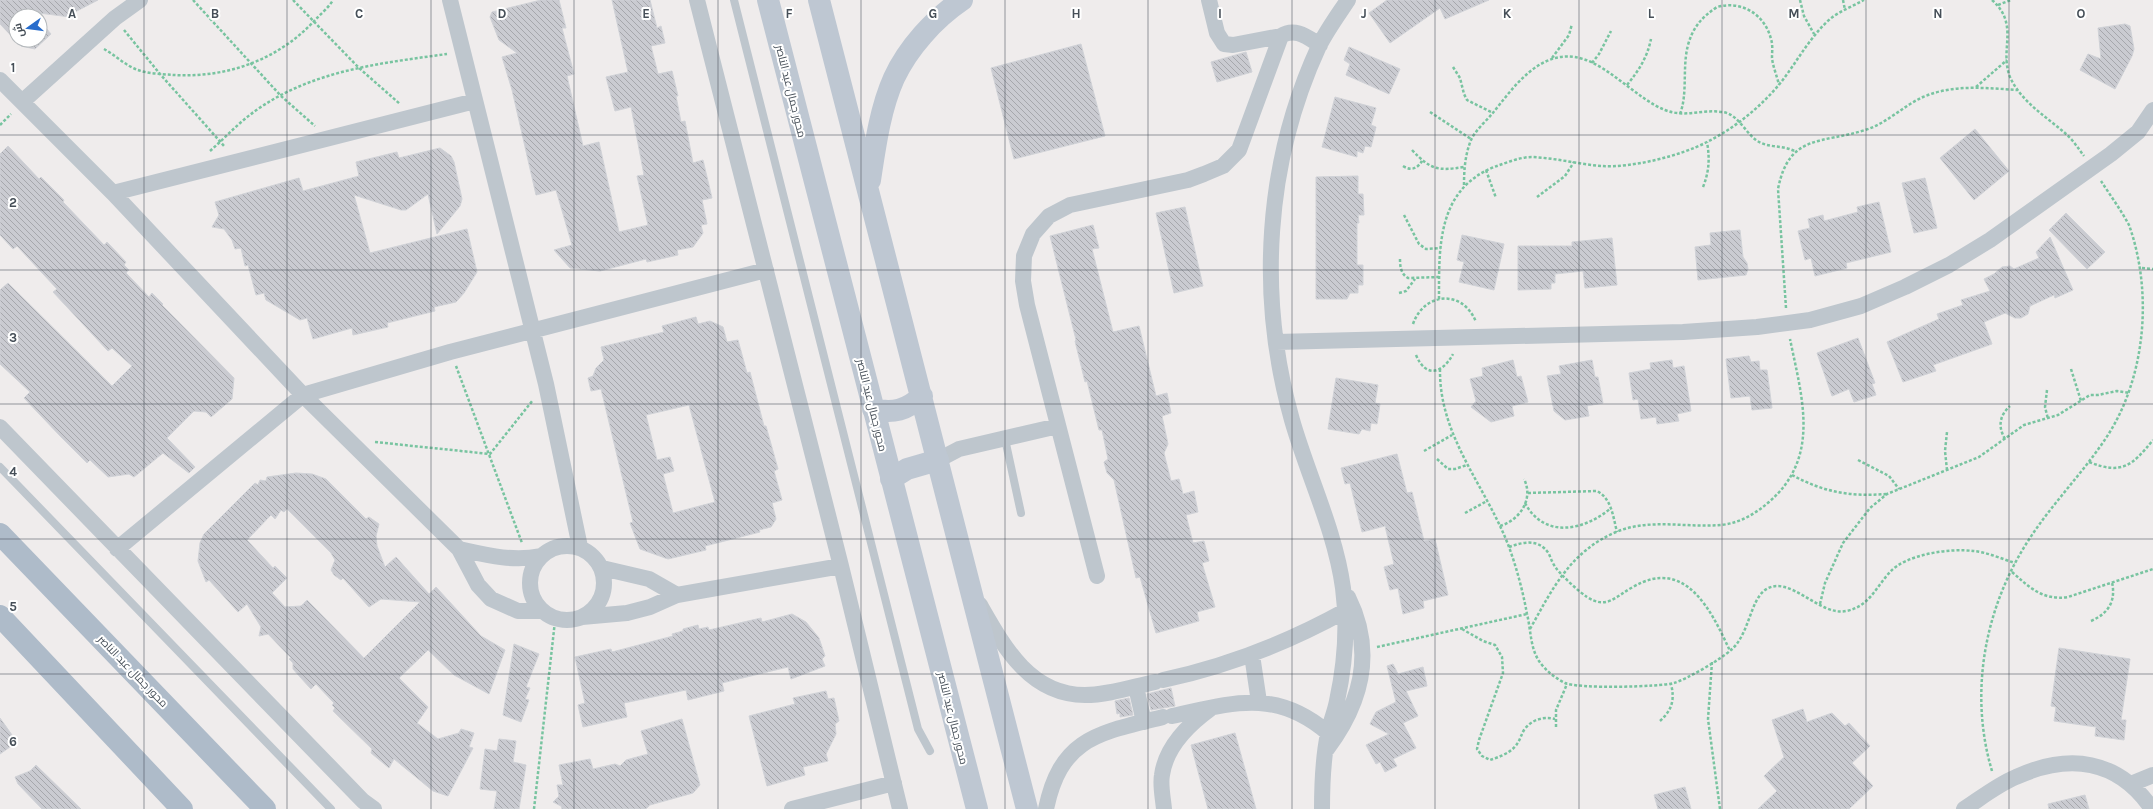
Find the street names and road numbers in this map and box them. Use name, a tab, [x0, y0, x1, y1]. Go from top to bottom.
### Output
street label: محور جمال عبد الناصر	[772, 43, 808, 139]
street label: محور جمال عبد الناصر	[853, 357, 889, 453]
street label: محور جمال عبد الناصر	[94, 632, 170, 710]
street label: محور جمال عبد الناصر	[934, 670, 970, 766]

